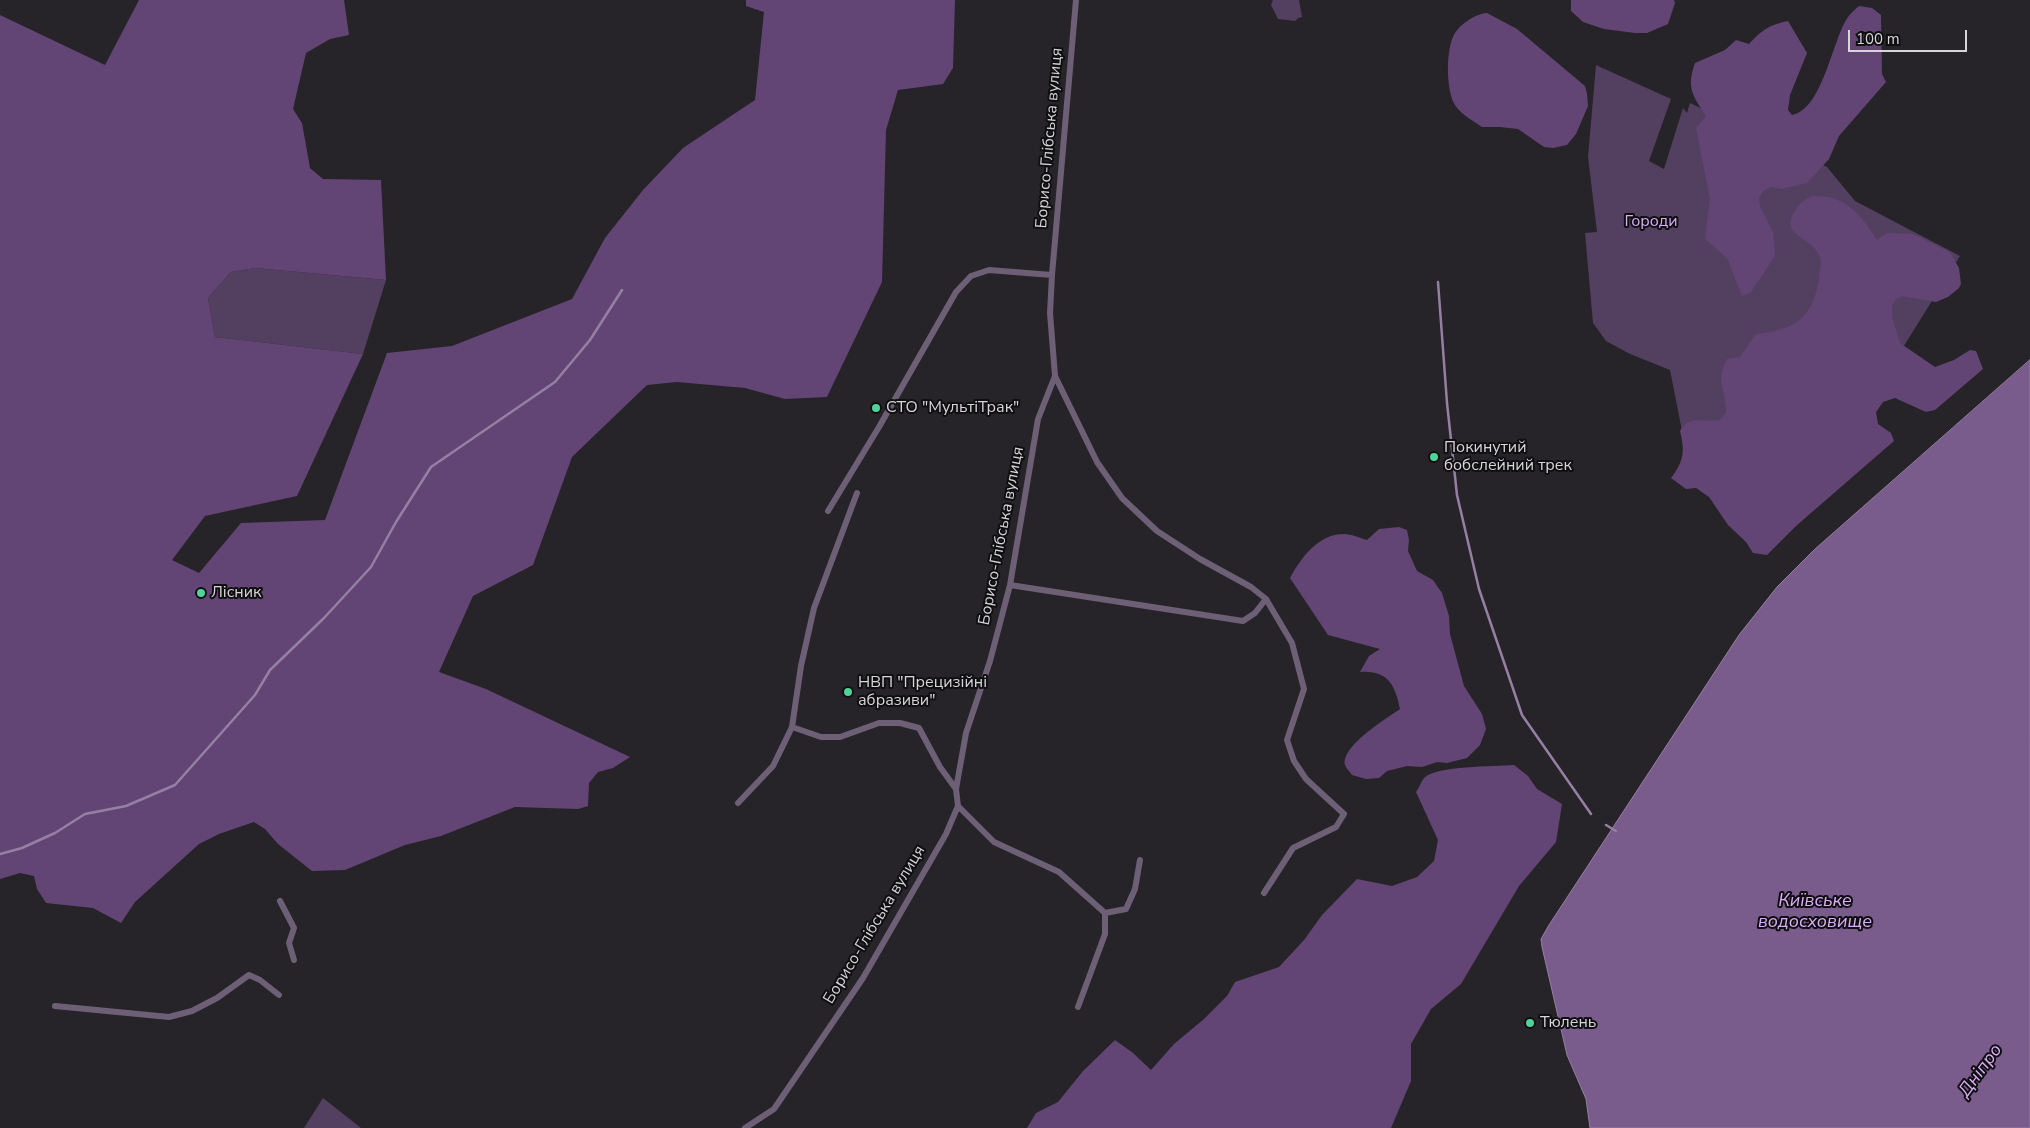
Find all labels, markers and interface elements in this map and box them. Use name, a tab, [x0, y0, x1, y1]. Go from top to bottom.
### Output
scale bar	[1850, 20, 1969, 52]
text: 100 m	[1856, 29, 1900, 49]
street label: Борисо-Глібська вулиця	[1033, 47, 1067, 229]
park label: Городи	[1624, 212, 1678, 232]
place label: СТО "МультіТрак"	[886, 398, 1019, 418]
marker: СТО "МультіТрак"	[870, 402, 882, 414]
place label: Покинутий бобслейний трек	[1444, 438, 1572, 476]
street label: Борисо-Глібська вулиця	[975, 445, 1029, 627]
marker: Покинутий бобслейний трек	[1428, 451, 1440, 463]
place label: Лісник	[211, 583, 261, 603]
marker: Лісник	[195, 587, 207, 599]
place label: НВП "Прецизійні абразиви"	[858, 673, 987, 711]
marker: НВП "Прецизійні абразиви"	[842, 686, 854, 698]
street label: Борисо-Глібська вулиця	[820, 842, 930, 1008]
water label: Київське водосховище	[1758, 891, 1872, 934]
place label: Тюлень	[1540, 1013, 1596, 1033]
marker: Тюлень	[1524, 1017, 1536, 1029]
water label: Дніпро	[1955, 1040, 2007, 1102]

